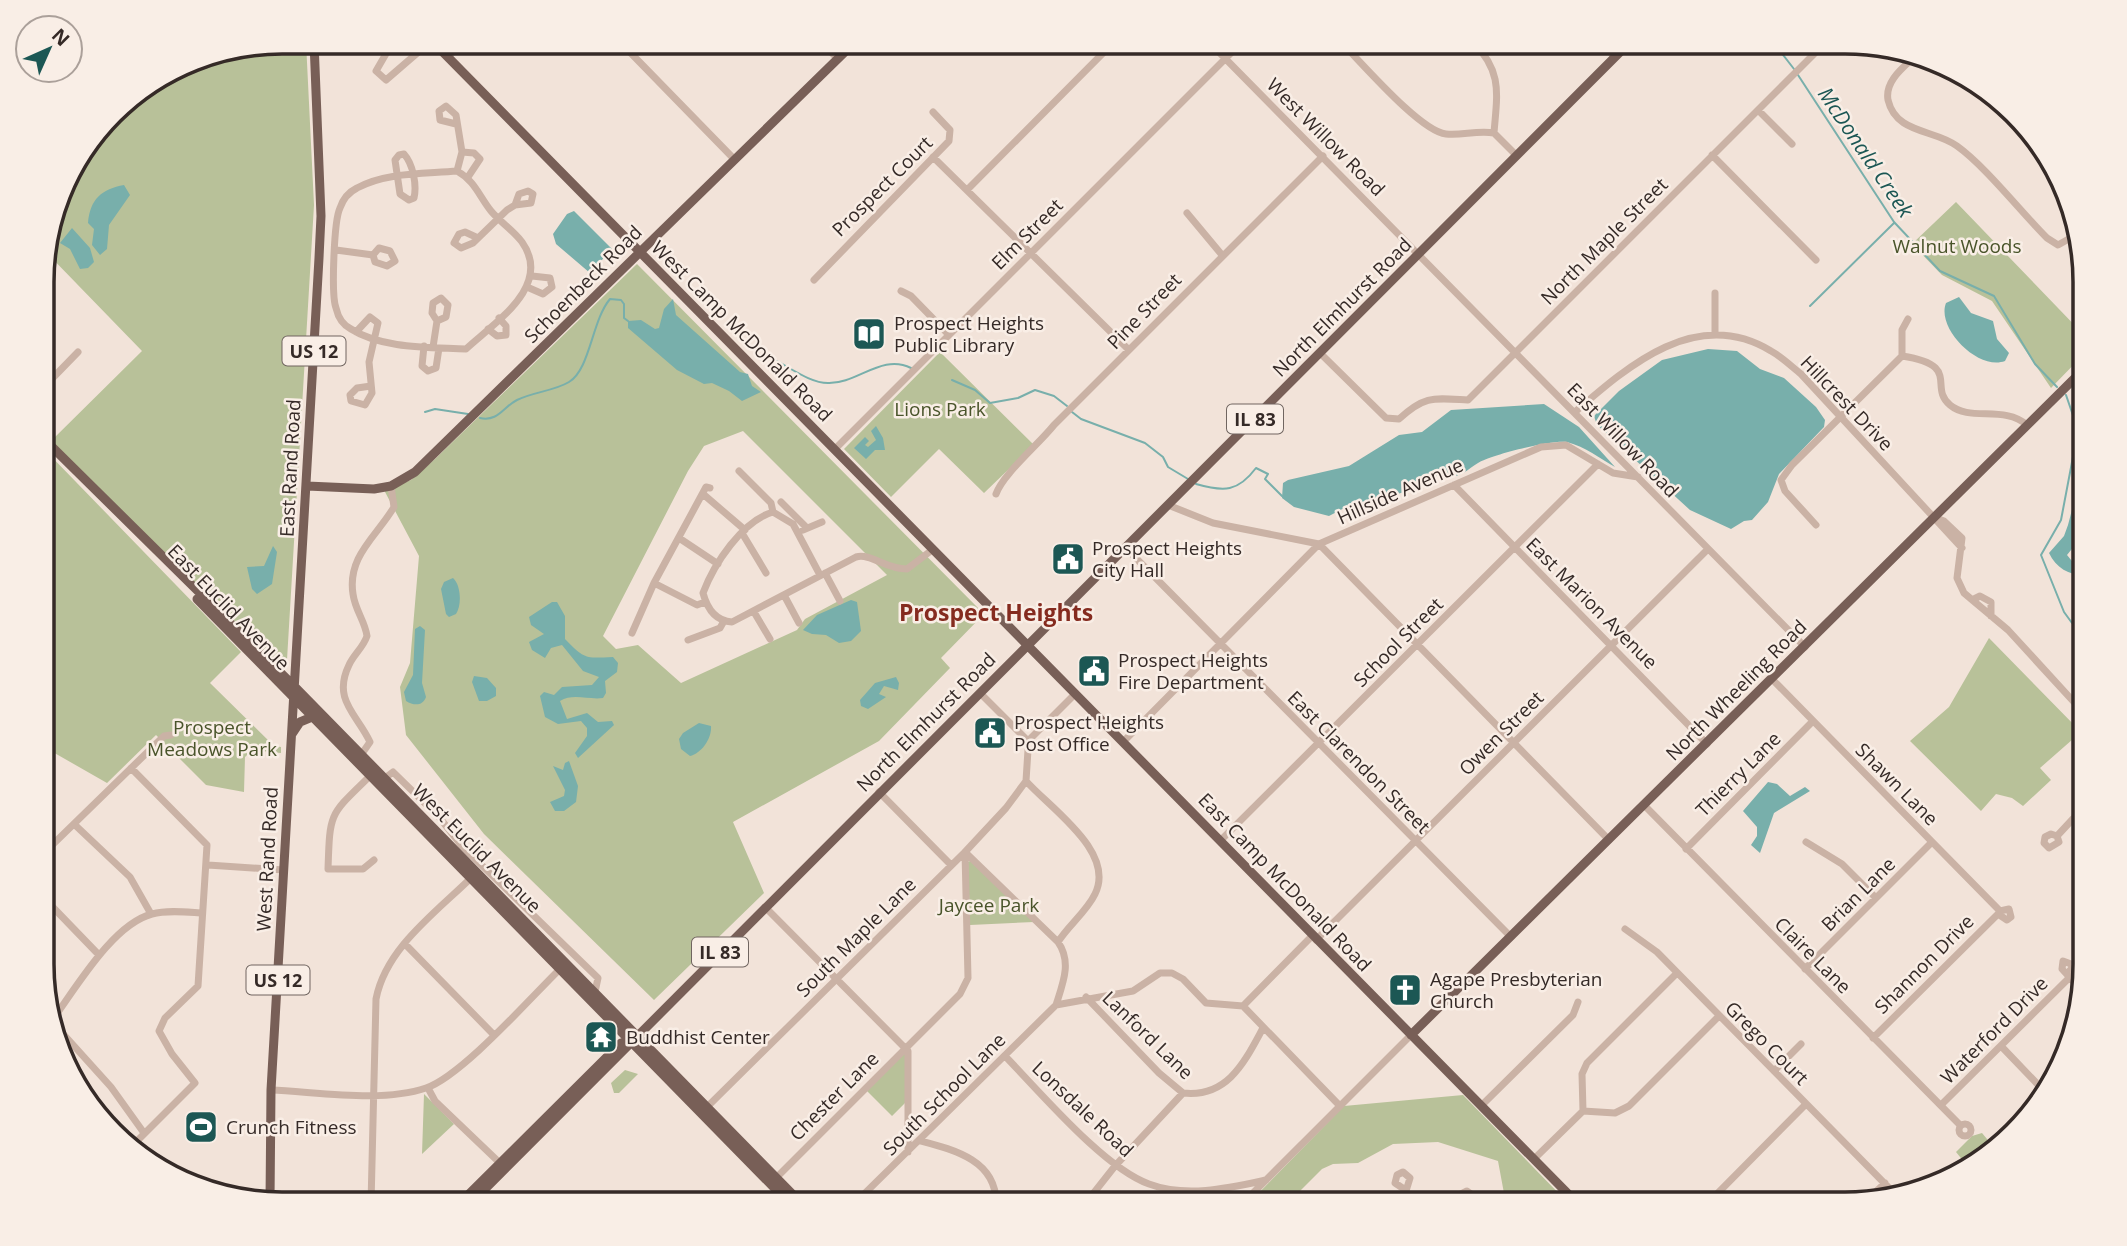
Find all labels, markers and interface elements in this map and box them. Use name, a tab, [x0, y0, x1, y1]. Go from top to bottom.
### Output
north arrow	[14, 14, 84, 84]
text: N	[46, 22, 76, 52]
street label: West Willow Road	[1261, 72, 1391, 202]
water label: McDonald Creek	[1812, 81, 1920, 223]
street label: Prospect Court	[826, 130, 938, 242]
street label: North Maple Street	[1535, 172, 1673, 310]
street label: Elm Street	[986, 192, 1069, 275]
street label: Schoenbeck Road	[518, 219, 648, 349]
street label: North Elmhurst Road	[1267, 232, 1417, 382]
park label: Walnut Woods	[1893, 233, 2022, 259]
street label: West Camp McDonald Road	[646, 235, 838, 427]
street label: Pine Street	[1101, 267, 1187, 355]
place label: Prospect Heights Public Library	[894, 310, 1044, 358]
library icon: Prospect Heights Public Library	[850, 315, 888, 353]
road number: US 12	[282, 337, 346, 366]
street label: Hillcrest Drive	[1795, 350, 1899, 456]
street label: East Willow Road	[1561, 377, 1685, 503]
park label: Lions Park	[894, 396, 986, 422]
street label: East Rand Road	[273, 399, 307, 537]
road number: IL 83	[1227, 404, 1283, 433]
street label: Hillside Avenue	[1333, 452, 1467, 530]
street label: East Marion Avenue	[1520, 531, 1664, 675]
place label: Prospect Heights City Hall	[1092, 535, 1242, 583]
street label: East Euclid Avenue	[162, 538, 296, 676]
public building icon: Prospect Heights City Hall	[1049, 540, 1087, 578]
street label: School Street	[1347, 591, 1449, 693]
district label: Prospect Heights	[899, 596, 1093, 628]
street label: North Wheeling Road	[1660, 614, 1812, 766]
street label: North Elmhurst Road	[851, 647, 1001, 797]
place label: Prospect Heights Fire Department	[1118, 647, 1268, 695]
public building icon: Prospect Heights Fire Department	[1075, 652, 1113, 690]
street label: East Clarendon Street	[1282, 685, 1436, 839]
street label: Owen Street	[1453, 685, 1549, 781]
place label: Prospect Heights Post Office	[1014, 709, 1164, 757]
park label: Prospect Meadows Park	[147, 714, 277, 762]
public building icon: Prospect Heights Post Office	[971, 714, 1009, 752]
street label: Thierry Lane	[1690, 726, 1786, 822]
street label: Shawn Lane	[1850, 737, 1944, 831]
street label: West Euclid Avenue	[407, 778, 547, 918]
street label: West Rand Road	[250, 786, 284, 932]
street label: East Camp McDonald Road	[1193, 787, 1377, 977]
street label: Brian Lane	[1815, 851, 1901, 937]
street label: South Maple Lane	[790, 871, 922, 1003]
park label: Jaycee Park	[937, 892, 1039, 918]
street label: Shannon Drive	[1869, 909, 1979, 1019]
street label: Claire Lane	[1769, 911, 1857, 999]
road number: IL 83	[692, 937, 748, 967]
road number: US 12	[246, 965, 310, 995]
place label: Agape Presbyterian Church	[1430, 966, 1602, 1014]
church icon: Agape Presbyterian Church	[1386, 971, 1424, 1009]
street label: Waterford Drive	[1935, 971, 2053, 1089]
street label: Lanford Lane	[1097, 985, 1199, 1085]
street label: Grego Court	[1719, 995, 1815, 1091]
temple icon: Buddhist Center	[582, 1018, 620, 1056]
place label: Buddhist Center	[626, 1024, 770, 1050]
street label: South School Lane	[877, 1027, 1011, 1161]
street label: Chester Lane	[784, 1046, 884, 1146]
street label: Lonsdale Road	[1027, 1055, 1139, 1163]
sports icon: Crunch Fitness	[182, 1108, 220, 1146]
place label: Crunch Fitness	[226, 1114, 357, 1140]

